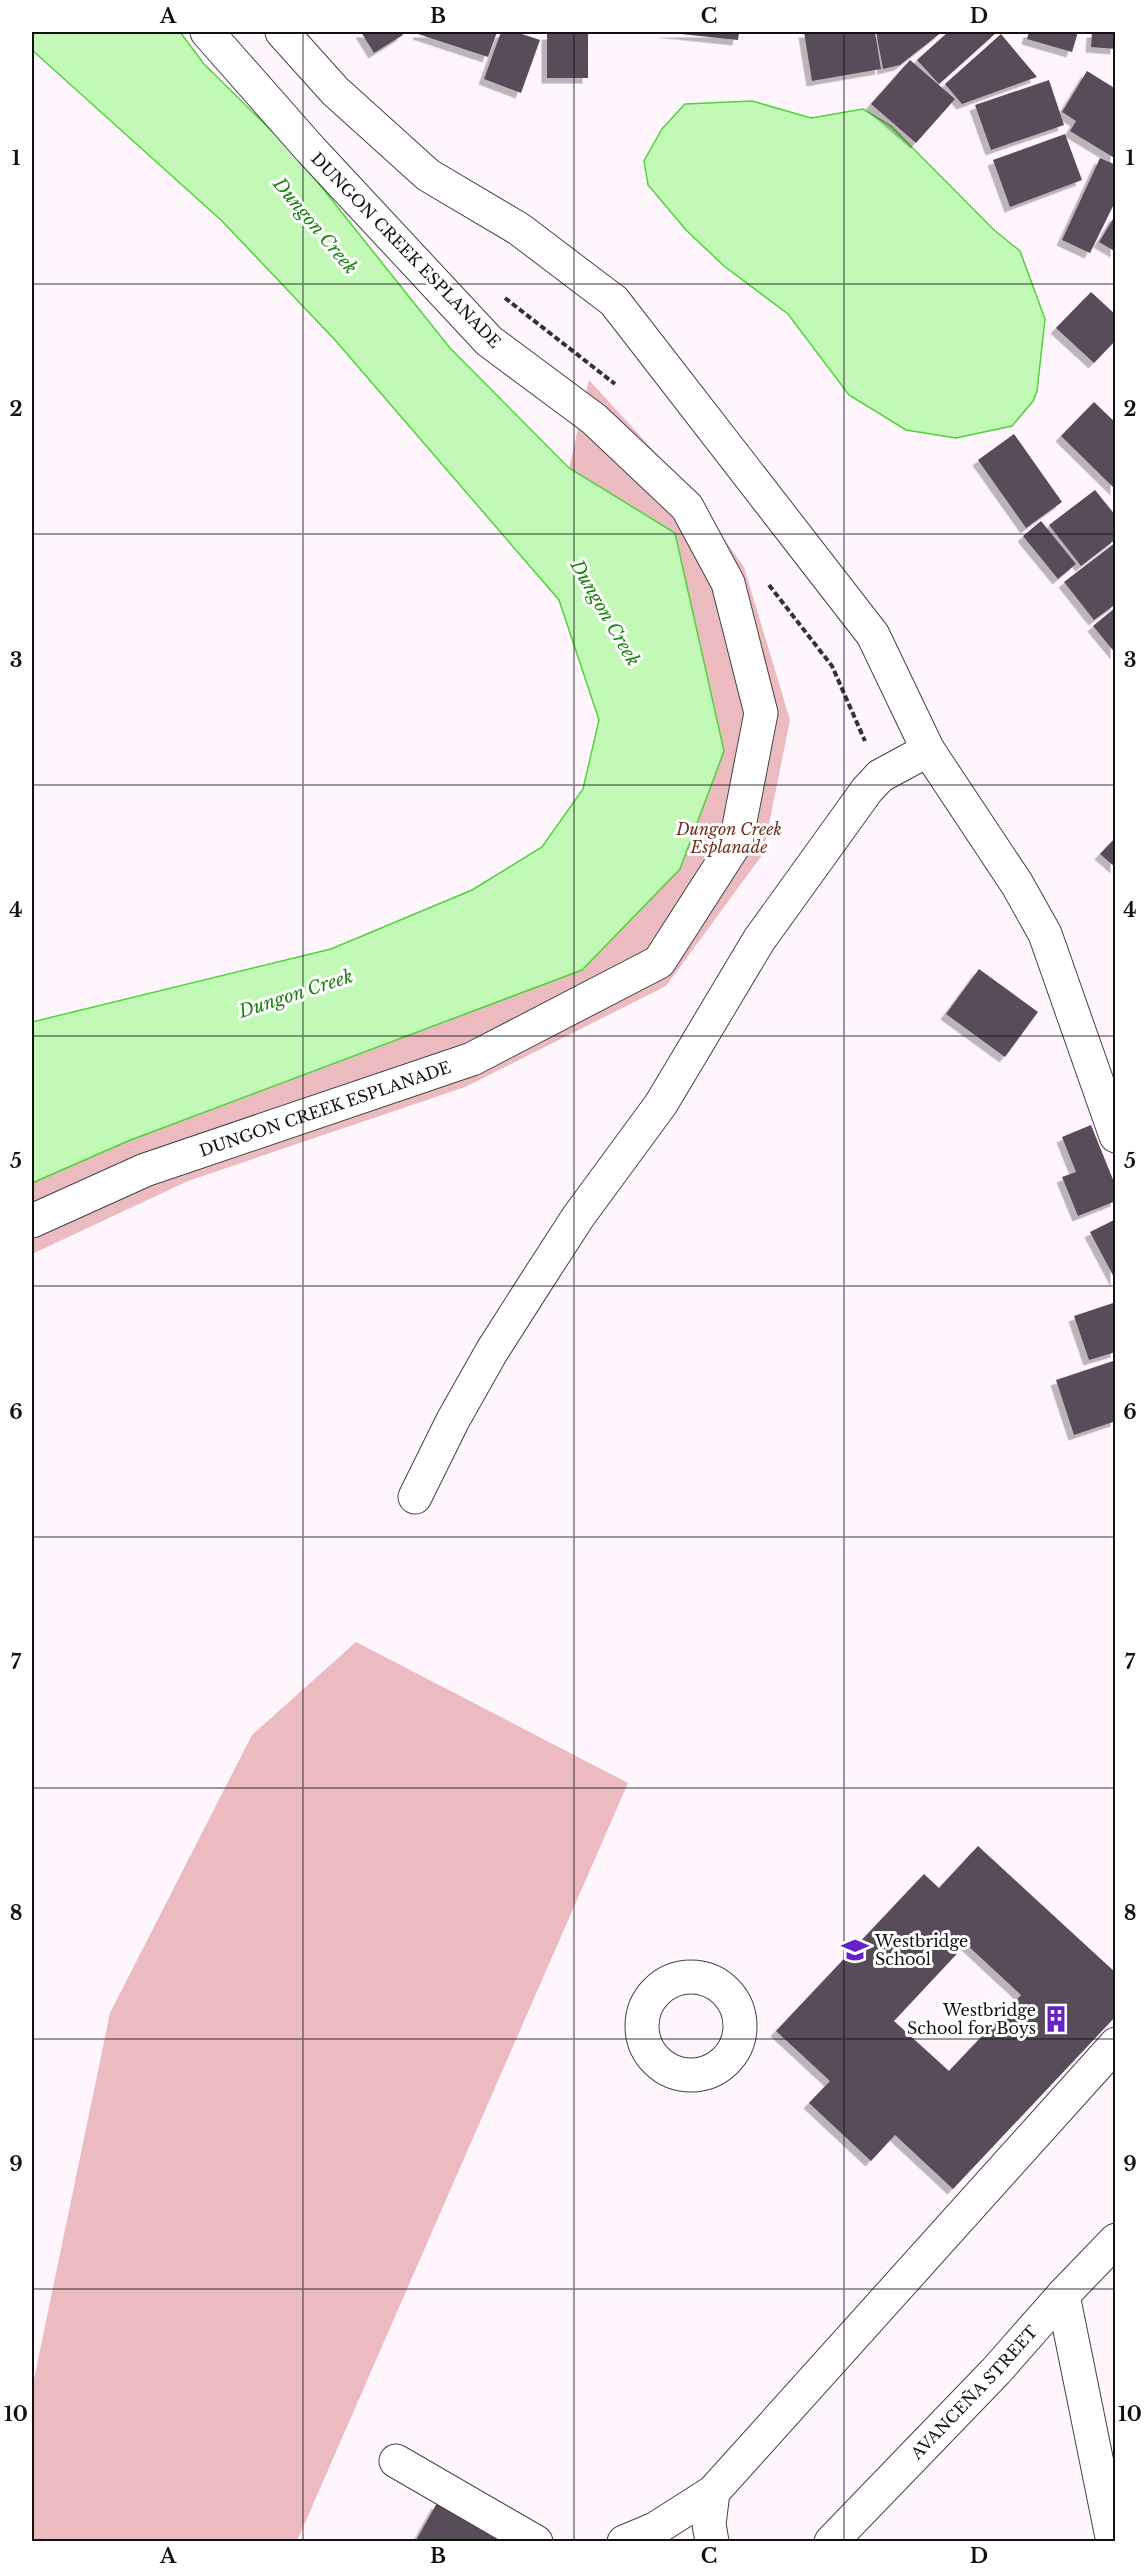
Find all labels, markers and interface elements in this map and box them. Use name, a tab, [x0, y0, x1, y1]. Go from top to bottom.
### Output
text: A	[159, 4, 177, 28]
text: B	[430, 4, 446, 28]
text: C	[701, 4, 717, 28]
text: D	[970, 4, 988, 28]
text: 1	[12, 146, 21, 170]
text: 1	[1126, 146, 1135, 170]
street label: DUNGON CREEK ESPLANADE	[307, 148, 505, 352]
water label: Dungon Creek	[268, 173, 362, 279]
text: 2	[9, 397, 23, 421]
text: 2	[1123, 397, 1137, 421]
water label: Dungon Creek	[565, 555, 644, 670]
text: 3	[10, 648, 22, 672]
text: 3	[1124, 648, 1136, 672]
park label: Dungon Creek Esplanade	[675, 819, 782, 857]
text: 4	[9, 898, 23, 922]
text: 4	[1123, 898, 1137, 922]
water label: Dungon Creek	[235, 965, 356, 1023]
street label: DUNGON CREEK ESPLANADE	[197, 1057, 453, 1161]
text: 5	[10, 1149, 22, 1173]
text: 5	[1124, 1149, 1136, 1173]
text: 6	[9, 1400, 23, 1424]
text: 6	[1123, 1400, 1137, 1424]
text: 7	[11, 1650, 22, 1674]
text: 7	[1125, 1650, 1136, 1674]
text: 8	[10, 1901, 22, 1925]
text: 8	[1124, 1901, 1136, 1925]
place label: Westbridge School	[874, 1931, 968, 1969]
school or university icon: Westbridge School	[840, 1935, 870, 1965]
place label: Westbridge School for Boys	[907, 2000, 1036, 2038]
building icon: Westbridge School for Boys	[1041, 2004, 1071, 2034]
text: 9	[9, 2152, 23, 2176]
text: 9	[1123, 2152, 1137, 2176]
street label: AVANCEÑA STREET	[906, 2321, 1041, 2464]
text: 10	[4, 2402, 28, 2426]
text: 10	[1118, 2402, 1142, 2426]
text: A	[159, 2544, 177, 2568]
text: B	[430, 2544, 446, 2568]
text: C	[701, 2544, 717, 2568]
text: D	[970, 2544, 988, 2568]

